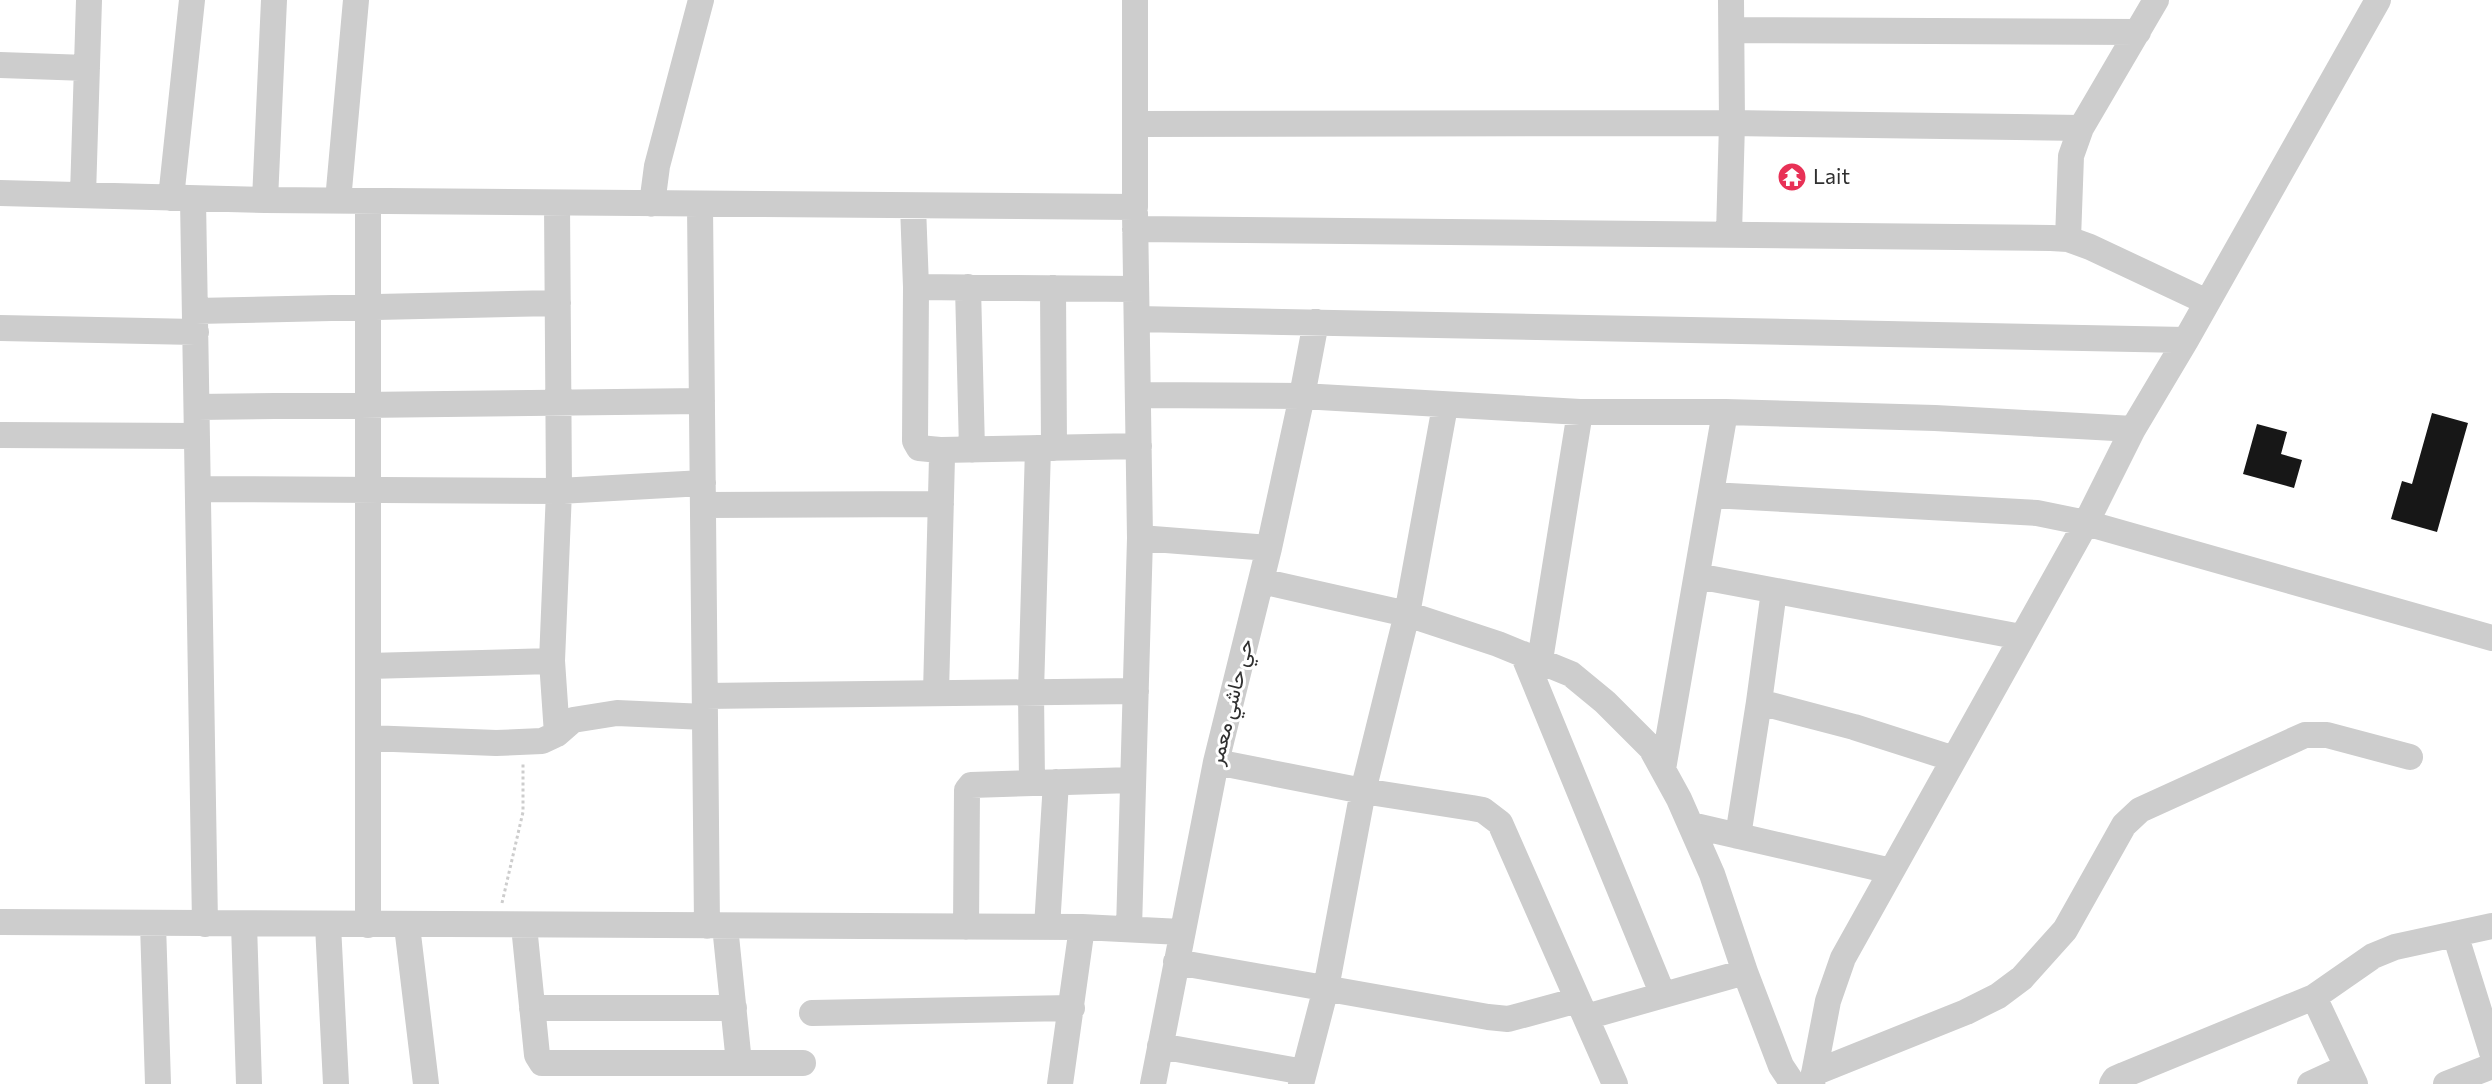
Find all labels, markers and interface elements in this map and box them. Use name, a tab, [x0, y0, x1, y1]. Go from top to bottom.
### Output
temple icon: Lait	[1776, 161, 1808, 193]
place label: Lait	[1813, 163, 1850, 188]
street label: حي حاشي معمر	[1202, 636, 1263, 770]

